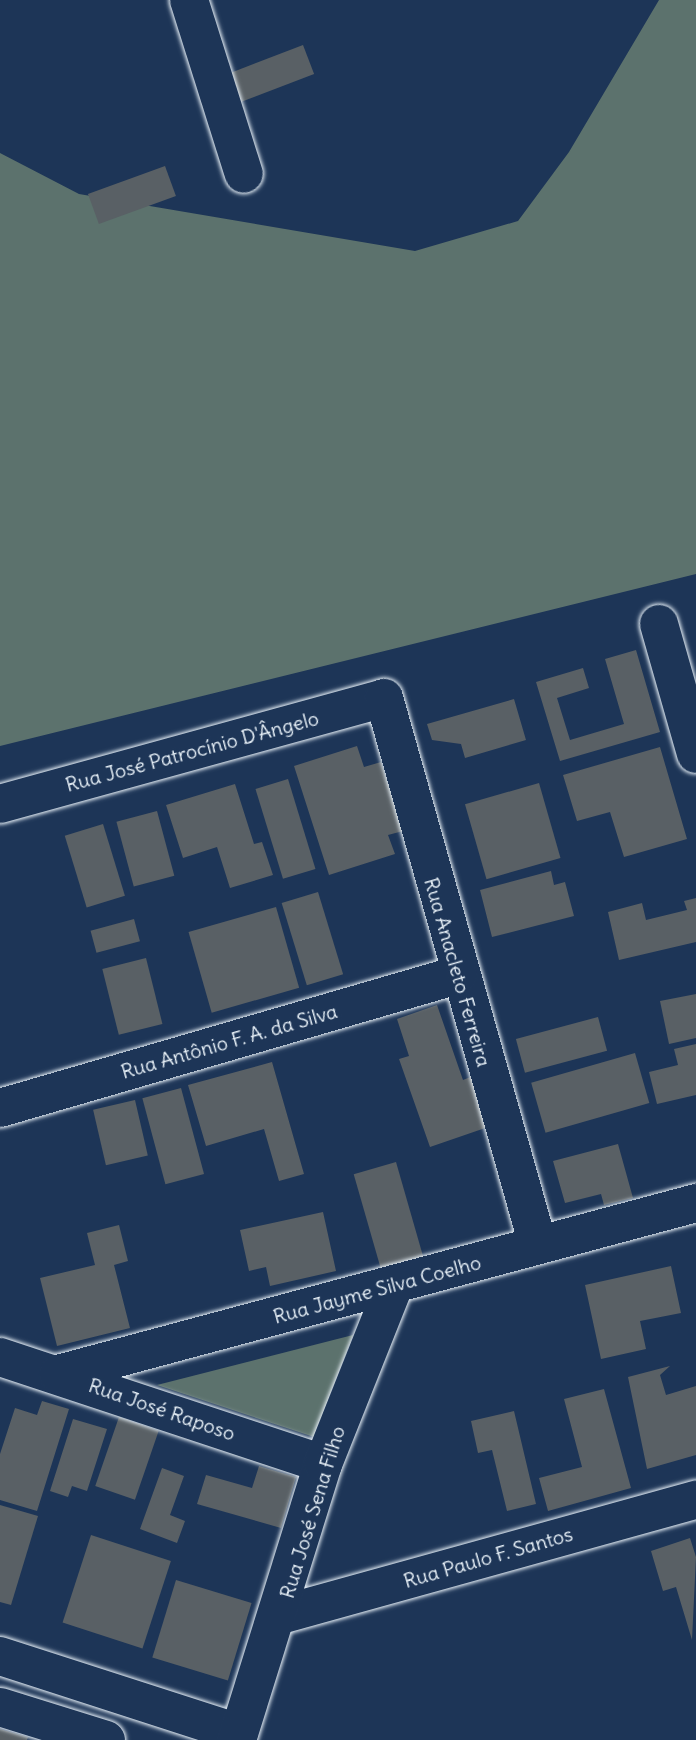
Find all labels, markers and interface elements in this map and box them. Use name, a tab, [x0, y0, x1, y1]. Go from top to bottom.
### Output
street label: Rua José Patrocínio D'Ângelo	[63, 706, 321, 796]
street label: Rua Anacleto Ferreira	[420, 875, 496, 1069]
street label: Rua Antônio F. A. da Silva	[118, 999, 340, 1083]
street label: Rua Jayme Silva Coelho	[270, 1250, 484, 1328]
street label: Rua José Raposo	[86, 1373, 238, 1445]
street label: Rua José Sena Filho	[274, 1423, 350, 1601]
street label: Rua Paulo F. Santos	[401, 1521, 575, 1593]

